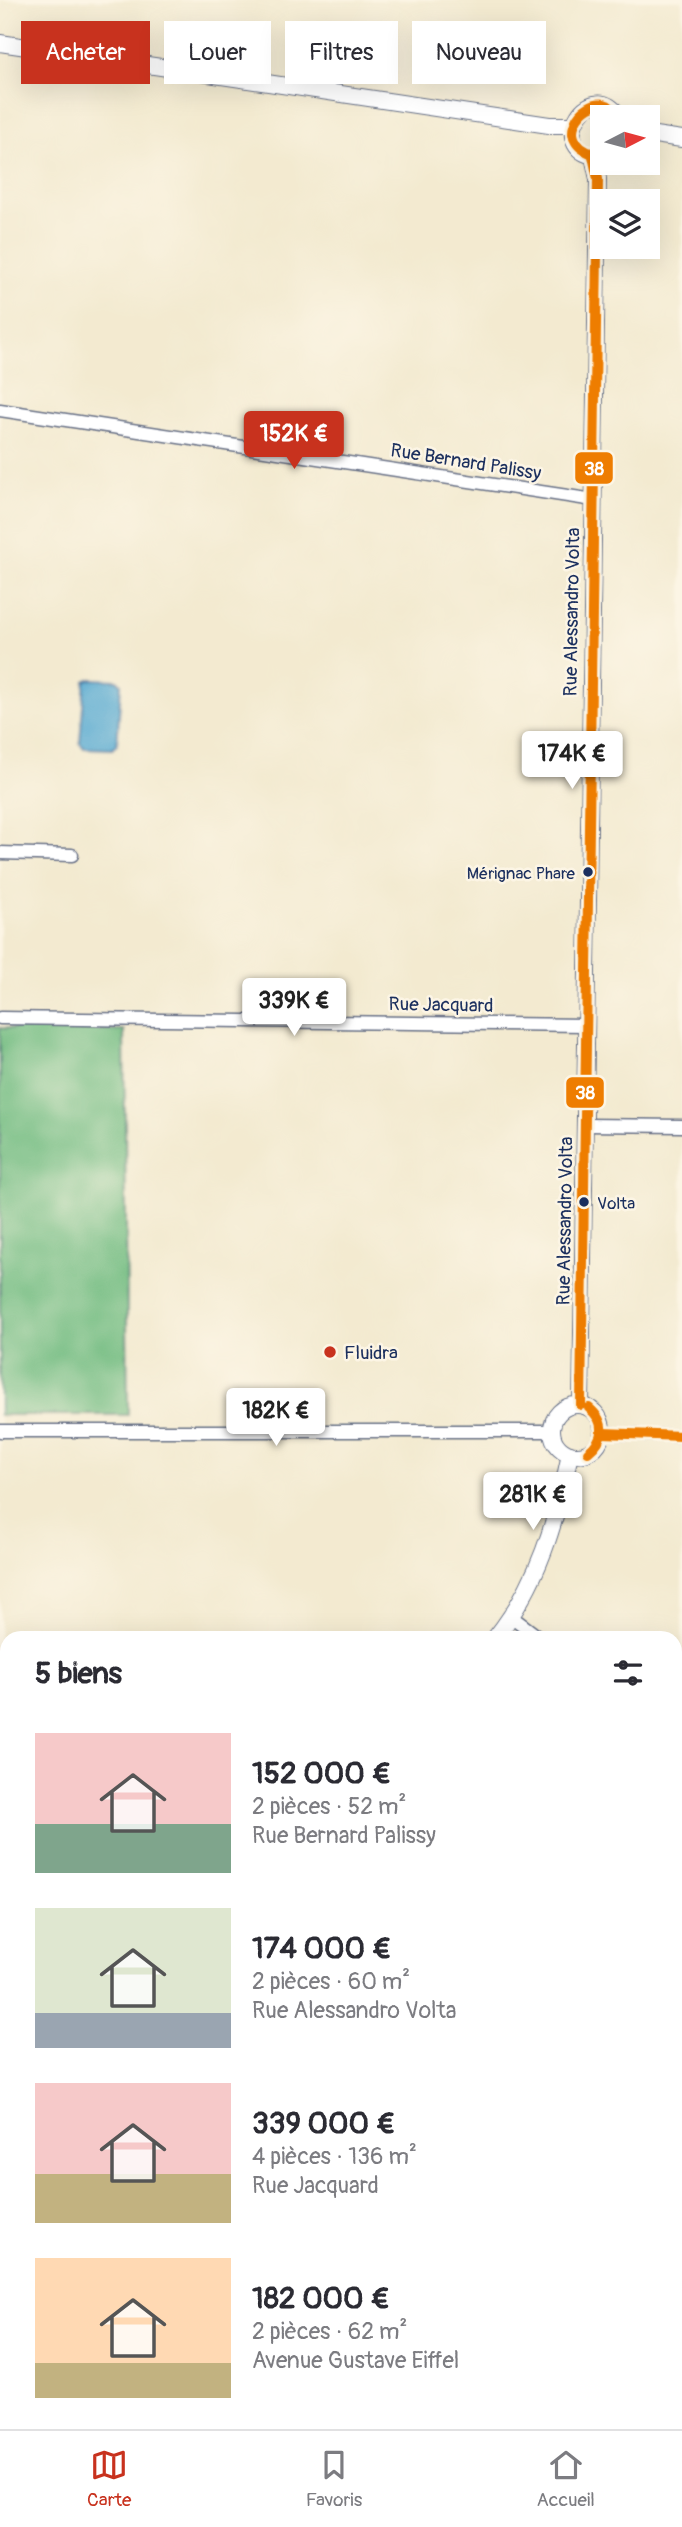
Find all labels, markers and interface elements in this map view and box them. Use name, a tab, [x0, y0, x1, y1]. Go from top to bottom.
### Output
chip: Acheter	[21, 21, 150, 84]
chip: Louer	[164, 21, 271, 84]
chip: Filtres	[285, 21, 398, 84]
chip: Nouveau	[412, 21, 546, 84]
north arrow	[590, 105, 660, 175]
map controls	[590, 105, 660, 259]
button: layers	[590, 189, 660, 259]
pin: 152K €	[237, 412, 351, 471]
text: 152K €	[260, 419, 328, 448]
street label: Rue Bernard Palissy	[389, 438, 543, 486]
line badge: 38	[574, 451, 614, 485]
text: 38	[584, 457, 605, 481]
street label: Rue Alessandro Volta	[559, 527, 585, 697]
pin: 174K €	[515, 732, 629, 791]
text: 174K €	[538, 739, 606, 768]
place label: Mérignac Phare	[467, 863, 576, 884]
marker: Mérignac Phare	[581, 865, 595, 879]
pin: 339K €	[237, 978, 351, 1038]
text: 339K €	[258, 986, 330, 1015]
street label: Rue Jacquard	[388, 992, 494, 1018]
line badge: 38	[565, 1076, 605, 1109]
text: 38	[575, 1081, 596, 1105]
street label: Rue Alessandro Volta	[552, 1136, 578, 1306]
place label: Volta	[597, 1193, 635, 1214]
marker: Volta	[577, 1195, 591, 1209]
place label: Fluidra	[344, 1341, 398, 1365]
marker: Fluidra	[322, 1344, 338, 1360]
pin: 182K €	[219, 1388, 333, 1448]
text: 182K €	[242, 1396, 310, 1425]
pin: 281K €	[476, 1472, 590, 1532]
text: 281K €	[499, 1480, 567, 1509]
icon: filters	[609, 1654, 647, 1692]
text: 5 biens	[35, 1655, 122, 1692]
text: 152 000 €	[252, 1755, 391, 1792]
icon: home	[91, 1761, 175, 1845]
text: 2 pièces · 52 m²	[252, 1792, 406, 1821]
text: Rue Bernard Palissy	[252, 1821, 436, 1850]
text: 174 000 €	[252, 1930, 391, 1967]
icon: home	[91, 1936, 175, 2020]
text: 2 pièces · 60 m²	[252, 1967, 410, 1996]
text: Rue Alessandro Volta	[252, 1996, 456, 2025]
text: 339 000 €	[252, 2105, 395, 2142]
icon: home	[91, 2111, 175, 2195]
text: 4 pièces · 136 m²	[252, 2142, 417, 2171]
text: Rue Jacquard	[252, 2171, 379, 2200]
text: 182 000 €	[252, 2280, 390, 2317]
icon: home	[91, 2286, 175, 2370]
text: 2 pièces · 62 m²	[252, 2317, 407, 2346]
text: Avenue Gustave Eiffel	[252, 2346, 459, 2375]
tab: Carte	[87, 2446, 131, 2512]
tab: Favoris	[306, 2446, 362, 2512]
tab: Accueil	[536, 2446, 595, 2512]

